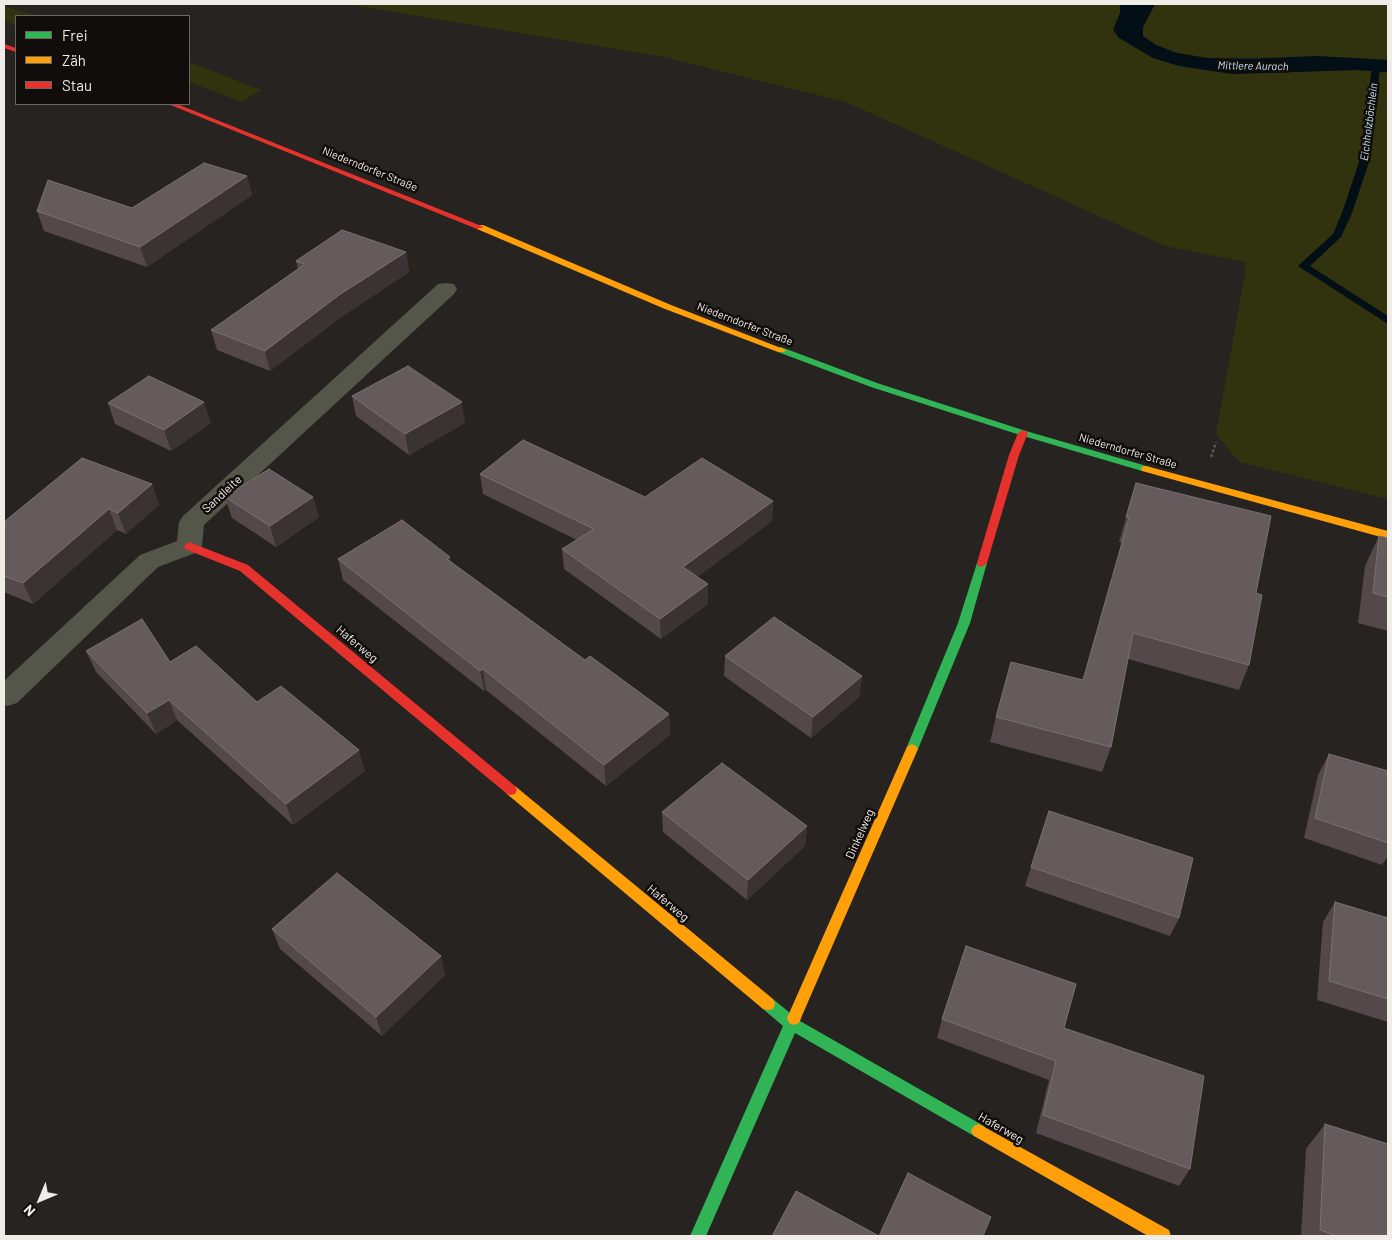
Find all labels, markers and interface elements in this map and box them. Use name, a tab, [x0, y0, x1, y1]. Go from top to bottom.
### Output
legend	[15, 15, 190, 105]
text: Frei	[62, 26, 88, 44]
text: Zäh	[62, 51, 86, 69]
water label: Mittlere Aurach	[1217, 59, 1289, 73]
text: Stau	[62, 76, 92, 94]
water label: Eichholzbächlein	[1358, 82, 1380, 162]
street label: Niederndorfer Straße	[320, 144, 420, 194]
street label: Niederndorfer Straße	[695, 300, 795, 348]
street label: Niederndorfer Straße	[1077, 431, 1179, 471]
street label: Sandleite	[199, 472, 245, 516]
street label: Haferweg	[333, 622, 381, 666]
street label: Dinkelweg	[843, 807, 877, 861]
street label: Haferweg	[644, 881, 692, 925]
street label: Haferweg	[976, 1109, 1026, 1147]
north arrow	[15, 1175, 65, 1225]
text: N	[20, 1202, 38, 1220]

